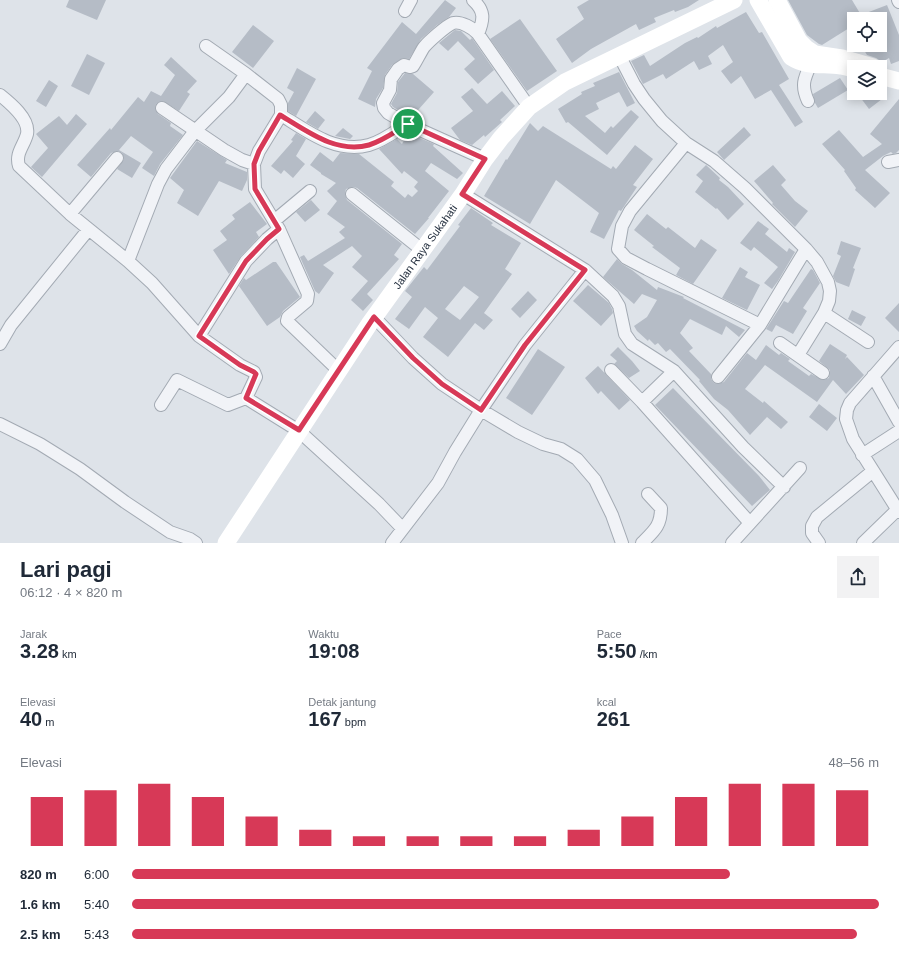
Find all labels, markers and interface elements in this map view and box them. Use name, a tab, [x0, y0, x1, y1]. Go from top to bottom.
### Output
map controls	[847, 12, 887, 100]
button: locate	[847, 12, 887, 52]
button: layers	[847, 60, 887, 100]
pin	[391, 107, 425, 141]
icon: arrive	[397, 113, 419, 135]
street label: Jalan Raya Sukahati	[391, 202, 459, 291]
button: share	[837, 556, 879, 598]
text: Lari pagi	[20, 557, 112, 582]
text: 06:12 · 4 × 820 m	[20, 585, 122, 600]
text: Jarak	[20, 628, 47, 640]
text: Waktu	[308, 628, 339, 640]
text: Pace	[597, 628, 622, 640]
text: 3.28	[20, 640, 59, 662]
text: 19:08	[308, 640, 359, 662]
text: 5:50	[597, 640, 637, 662]
text: km	[59, 648, 77, 660]
text: /km	[637, 648, 657, 660]
text: Elevasi	[20, 696, 55, 708]
text: Detak jantung	[308, 696, 376, 708]
text: kcal	[597, 696, 616, 708]
text: 40	[20, 708, 42, 730]
text: 167	[308, 708, 342, 730]
text: 261	[597, 708, 630, 730]
text: m	[42, 716, 54, 728]
text: bpm	[342, 716, 366, 728]
text: Elevasi	[20, 755, 62, 770]
text: 48–56 m	[828, 755, 879, 770]
text: 820 m	[20, 867, 57, 882]
text: 6:00	[84, 867, 109, 882]
text: 1.6 km	[20, 897, 60, 912]
text: 5:40	[84, 897, 109, 912]
text: 2.5 km	[20, 927, 60, 942]
text: 5:43	[84, 927, 109, 942]

